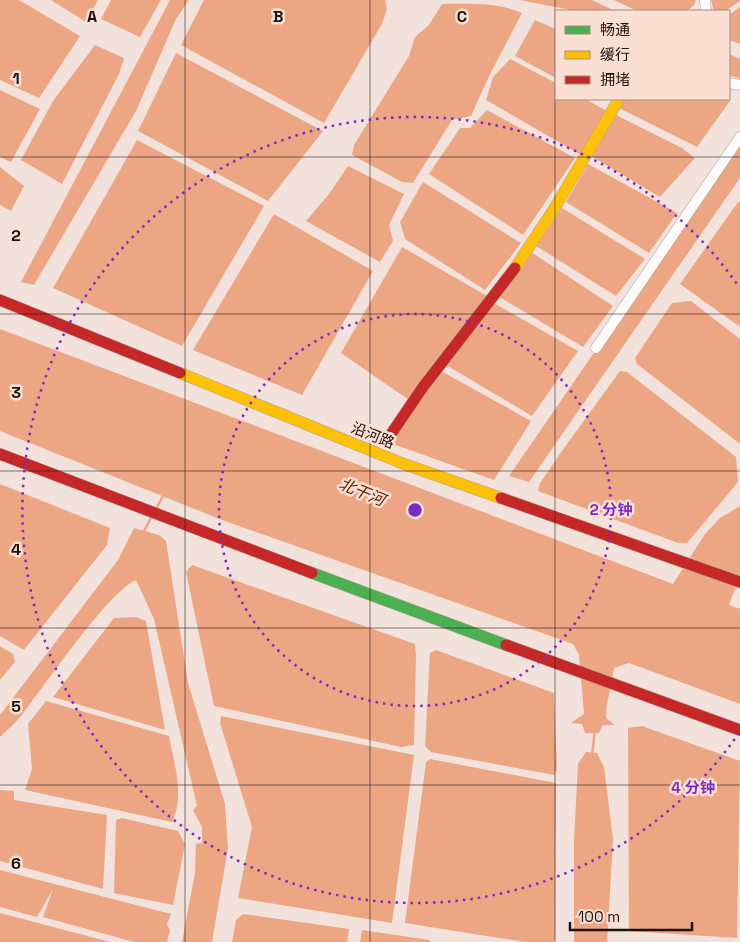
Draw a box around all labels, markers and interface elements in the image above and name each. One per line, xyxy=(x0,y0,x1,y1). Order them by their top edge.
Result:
text: A xyxy=(87,6,97,27)
text: B xyxy=(273,6,283,27)
text: C xyxy=(457,6,467,27)
legend xyxy=(555,10,730,100)
text: 畅通 xyxy=(600,20,630,39)
text: 缓行 xyxy=(600,45,630,64)
text: 1 xyxy=(12,68,20,89)
text: 拥堵 xyxy=(600,70,630,89)
text: 2 xyxy=(11,225,21,246)
text: 3 xyxy=(11,382,21,403)
street label: 沿河路 xyxy=(349,418,397,452)
water label: 北干河 xyxy=(336,473,391,512)
text: 2 分钟 xyxy=(590,500,632,519)
centre of rings xyxy=(406,501,424,519)
text: 4 xyxy=(11,539,21,560)
text: 5 xyxy=(11,696,21,717)
text: 4 分钟 xyxy=(671,778,715,797)
text: 6 xyxy=(11,853,21,874)
scale bar xyxy=(570,900,692,932)
text: 100 m xyxy=(578,907,620,926)

